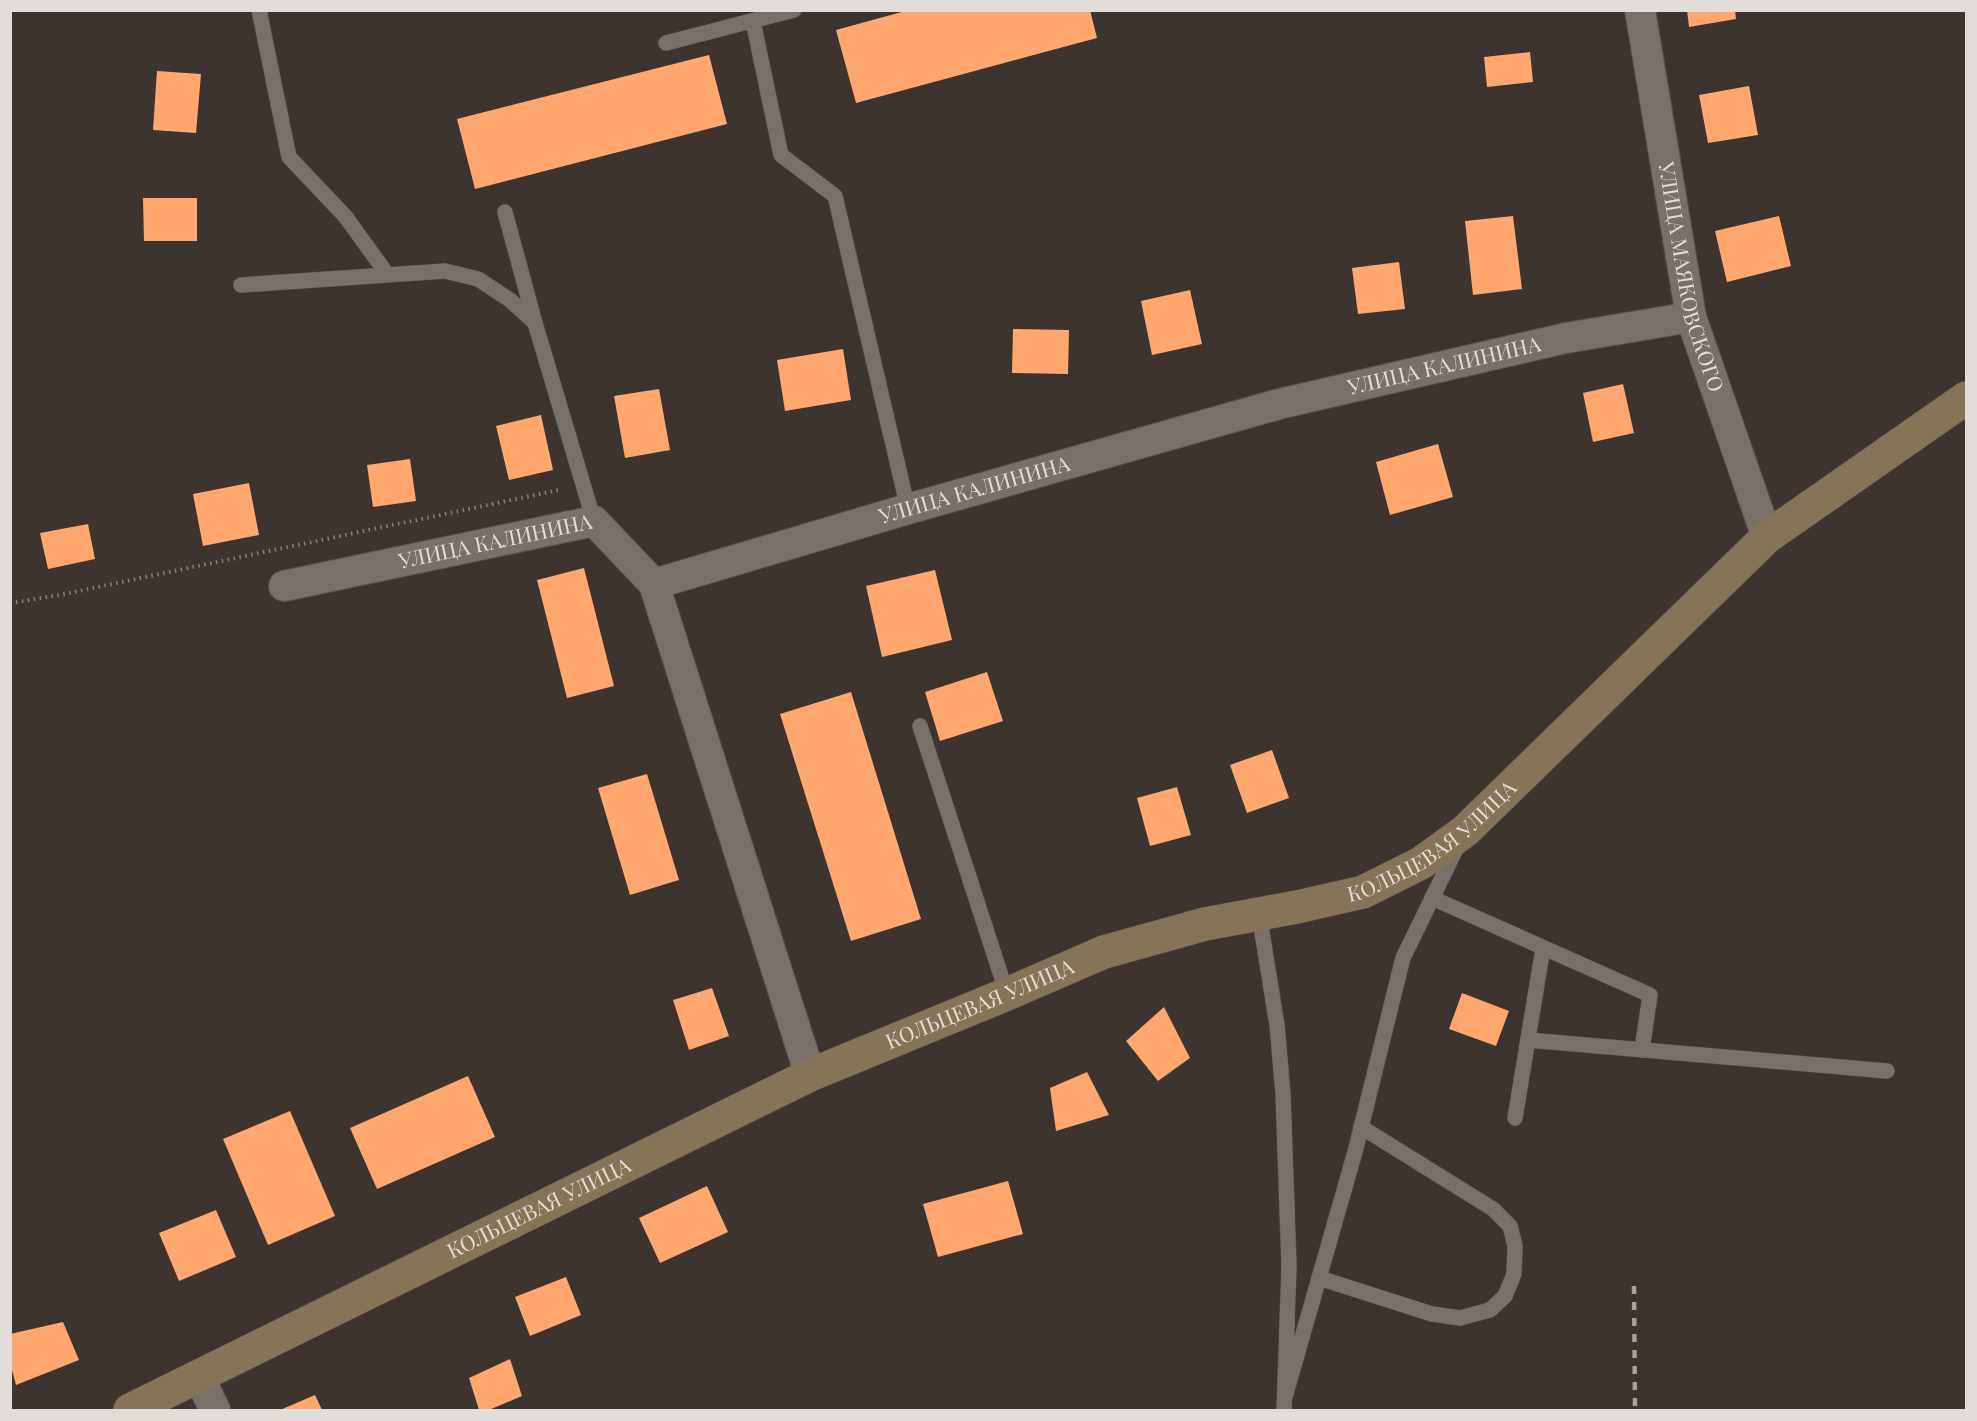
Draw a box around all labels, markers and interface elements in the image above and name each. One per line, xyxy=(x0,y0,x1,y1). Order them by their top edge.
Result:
street label: УЛИЦА МАЯКОВСКОГО xyxy=(1653,159,1732,395)
street label: УЛИЦА КАЛИНИНА xyxy=(1344,328,1544,400)
street label: УЛИЦА КАЛИНИНА xyxy=(874,448,1073,529)
street label: УЛИЦА КАЛИНИНА xyxy=(395,506,595,574)
street label: КОЛЬЦЕВАЯ УЛИЦА xyxy=(1344,772,1522,907)
street label: КОЛЬЦЕВАЯ УЛИЦА xyxy=(881,950,1078,1054)
street label: КОЛЬЦЕВАЯ УЛИЦА xyxy=(442,1149,635,1264)

